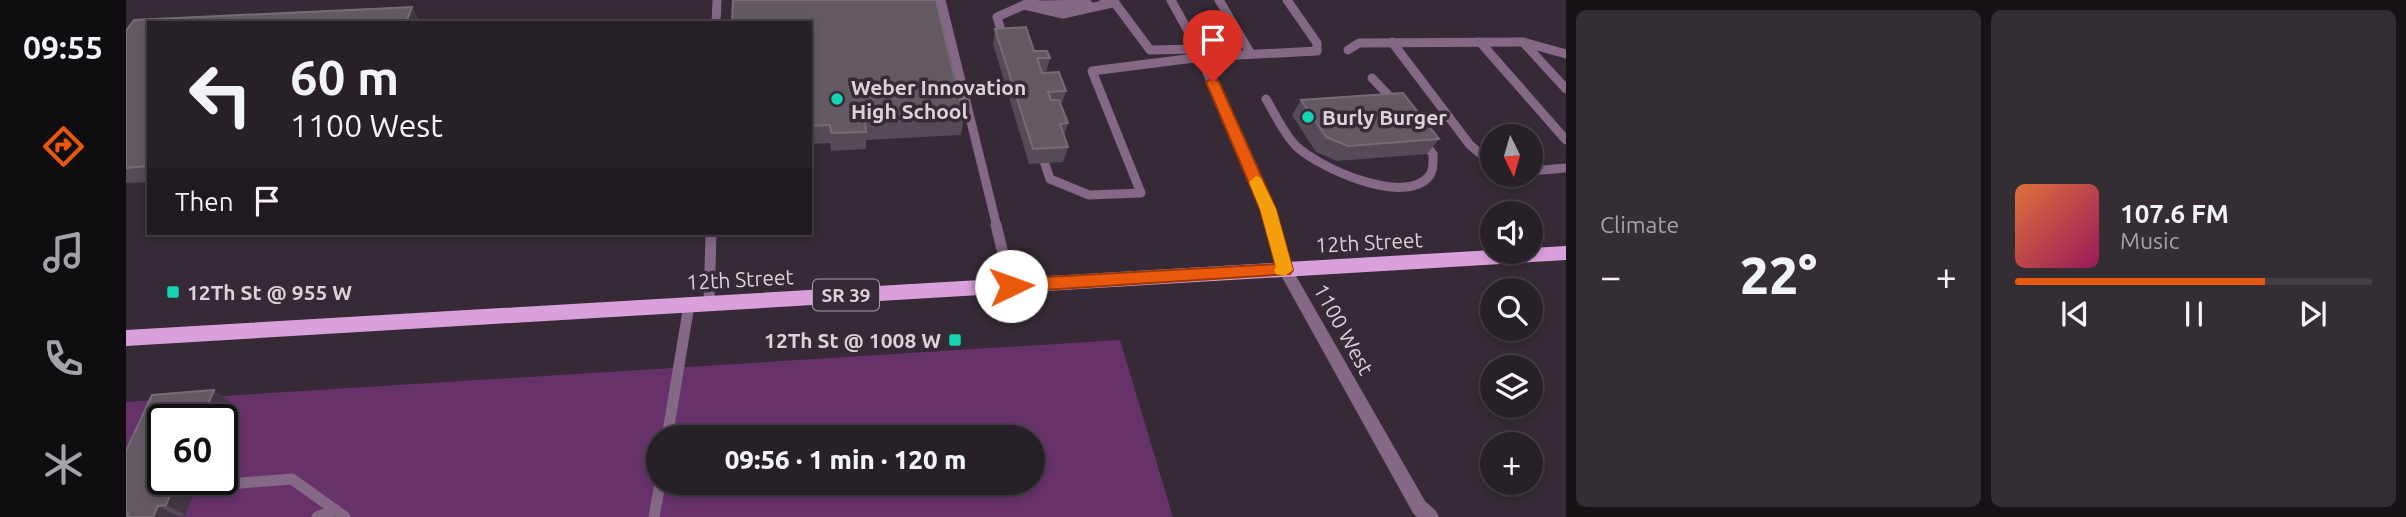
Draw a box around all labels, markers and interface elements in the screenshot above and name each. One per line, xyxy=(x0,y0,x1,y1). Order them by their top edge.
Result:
pin xyxy=(1183,10,1243,82)
icon: arrive xyxy=(1194,21,1232,59)
text: 09:55 xyxy=(23,29,103,65)
icon: left xyxy=(175,49,266,140)
text: 60 m xyxy=(290,49,399,104)
place label: Weber Innovation High School xyxy=(851,75,1026,123)
marker: Weber Innovation High School xyxy=(829,91,845,107)
place label: Burly Burger xyxy=(1322,105,1447,129)
text: 1100 West xyxy=(290,107,443,143)
marker: Burly Burger xyxy=(1300,109,1316,125)
icon: directions xyxy=(39,122,88,171)
north arrow xyxy=(1480,124,1544,187)
map controls xyxy=(1480,124,1543,495)
icon: arrive xyxy=(248,182,286,220)
text: Then xyxy=(175,187,234,216)
text: 107.6 FM xyxy=(2120,199,2229,228)
button: sound xyxy=(1480,201,1543,264)
text: Climate xyxy=(1600,212,1679,237)
street label: 12th Street xyxy=(1315,227,1423,257)
icon: music xyxy=(39,228,88,277)
text: Music xyxy=(2120,228,2179,253)
text: 22° xyxy=(1740,246,1817,304)
position arrow xyxy=(974,249,1048,323)
text: − xyxy=(1600,255,1621,297)
text: + xyxy=(1936,255,1957,297)
street label: 12th Street xyxy=(686,264,794,294)
button: search xyxy=(1480,278,1543,341)
street label: 1100 West xyxy=(1309,279,1379,379)
place label: 12Th St @ 955 W xyxy=(187,280,352,304)
road number: SR 39 xyxy=(813,280,879,310)
marker: 12Th St @ 955 W xyxy=(165,284,181,300)
icon: previous xyxy=(2056,295,2094,333)
icon: pause xyxy=(2175,295,2213,333)
icon: next xyxy=(2294,295,2332,333)
place label: 12Th St @ 1008 W xyxy=(764,328,941,352)
marker: 12Th St @ 1008 W xyxy=(947,332,963,348)
icon: phone xyxy=(39,334,88,383)
button: layers xyxy=(1480,355,1543,418)
speed limit sign: 60 xyxy=(147,404,238,495)
button: + xyxy=(1480,432,1543,495)
icon: climate xyxy=(39,440,88,489)
text: 09:56 · 1 min · 120 m xyxy=(725,445,966,474)

